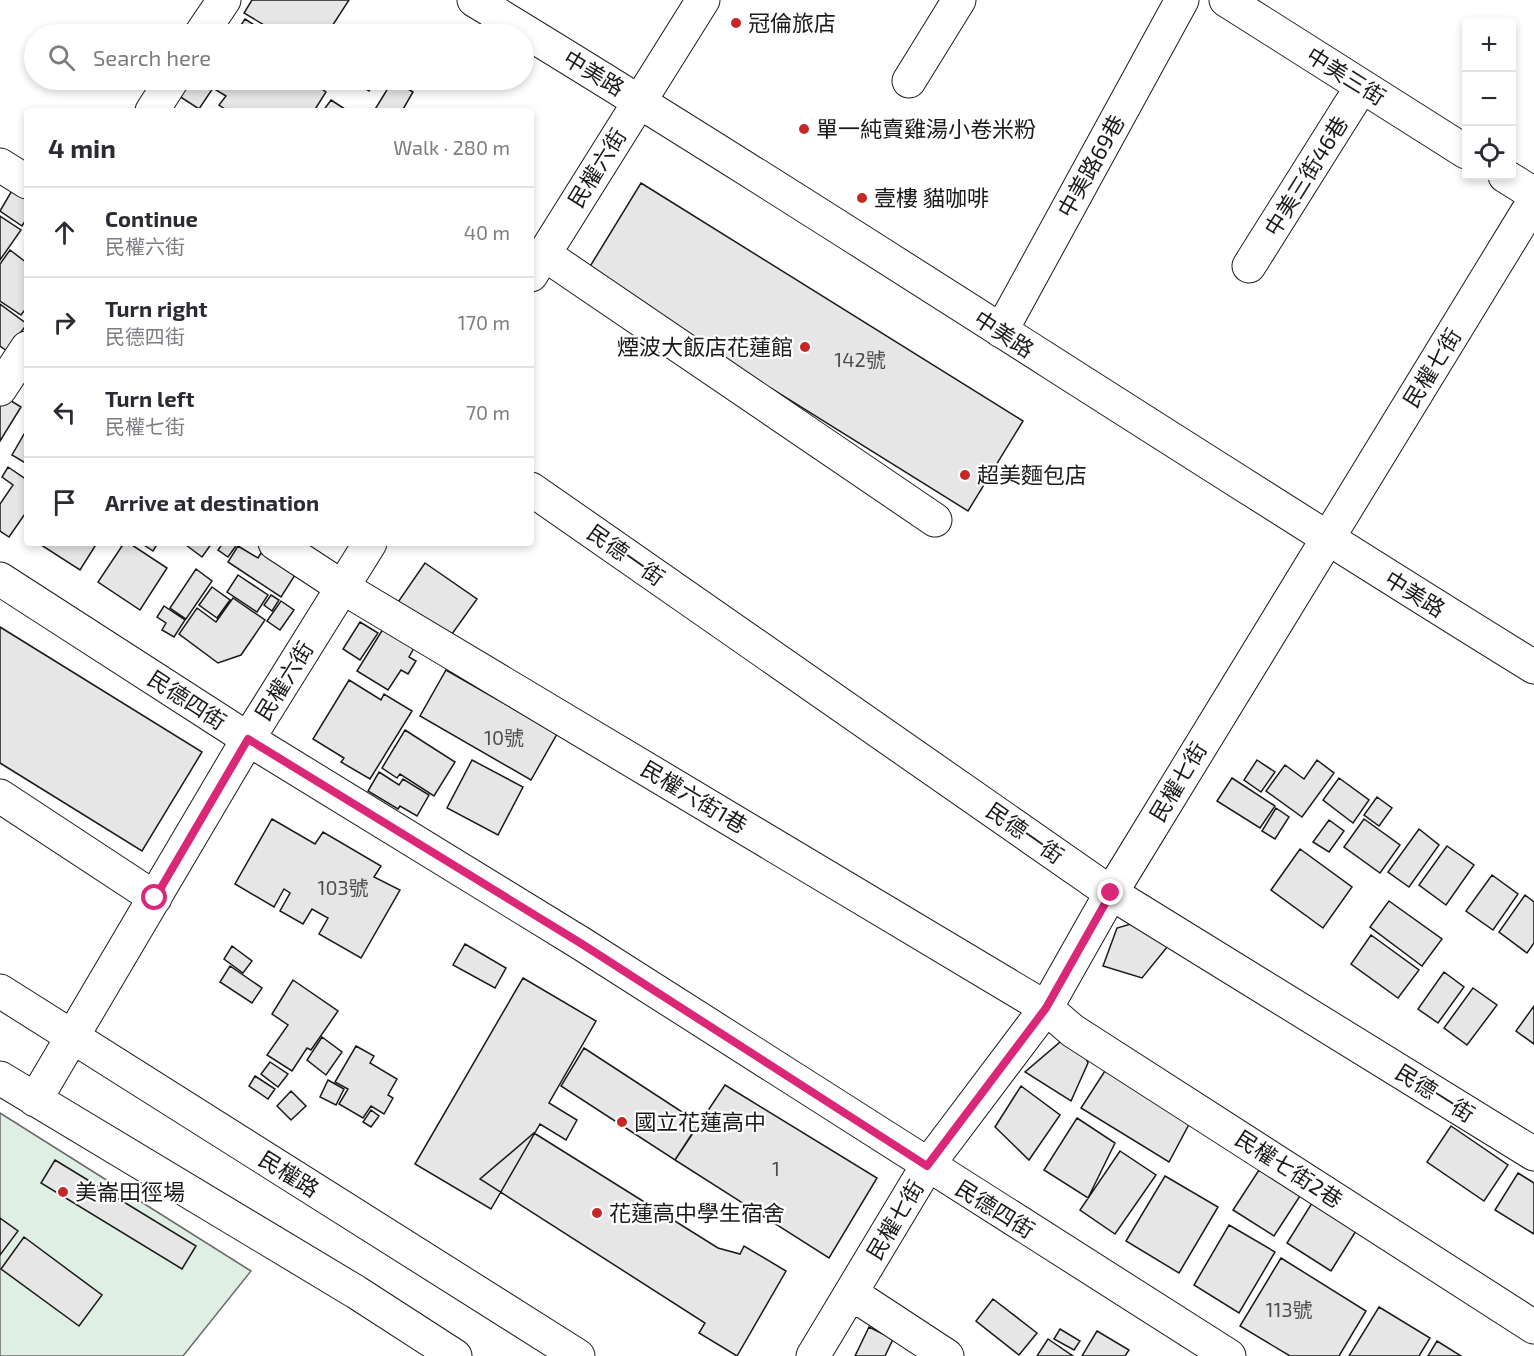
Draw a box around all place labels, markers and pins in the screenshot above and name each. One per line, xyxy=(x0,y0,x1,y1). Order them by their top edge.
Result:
place label: 冠倫旅店 xyxy=(748,9,836,35)
marker: 冠倫旅店 xyxy=(729,16,743,30)
place label: 單一純賣雞湯小卷米粉 xyxy=(816,115,1036,141)
marker: 單一純賣雞湯小卷米粉 xyxy=(797,122,811,136)
place label: 壹樓 貓咖啡 xyxy=(874,184,989,210)
marker: 壹樓 貓咖啡 xyxy=(855,191,869,205)
place label: 煙波大飯店花蓮館 xyxy=(617,333,793,359)
marker: 煙波大飯店花蓮館 xyxy=(798,340,812,354)
place label: 超美麵包店 xyxy=(977,461,1087,487)
marker: 超美麵包店 xyxy=(958,468,972,482)
place label: 國立花蓮高中 xyxy=(634,1108,766,1134)
marker: 國立花蓮高中 xyxy=(615,1115,629,1129)
place label: 美崙田徑場 xyxy=(75,1178,185,1204)
marker: 美崙田徑場 xyxy=(56,1185,70,1199)
place label: 花蓮高中學生宿舍 xyxy=(609,1199,785,1225)
marker: 花蓮高中學生宿舍 xyxy=(590,1206,604,1220)

